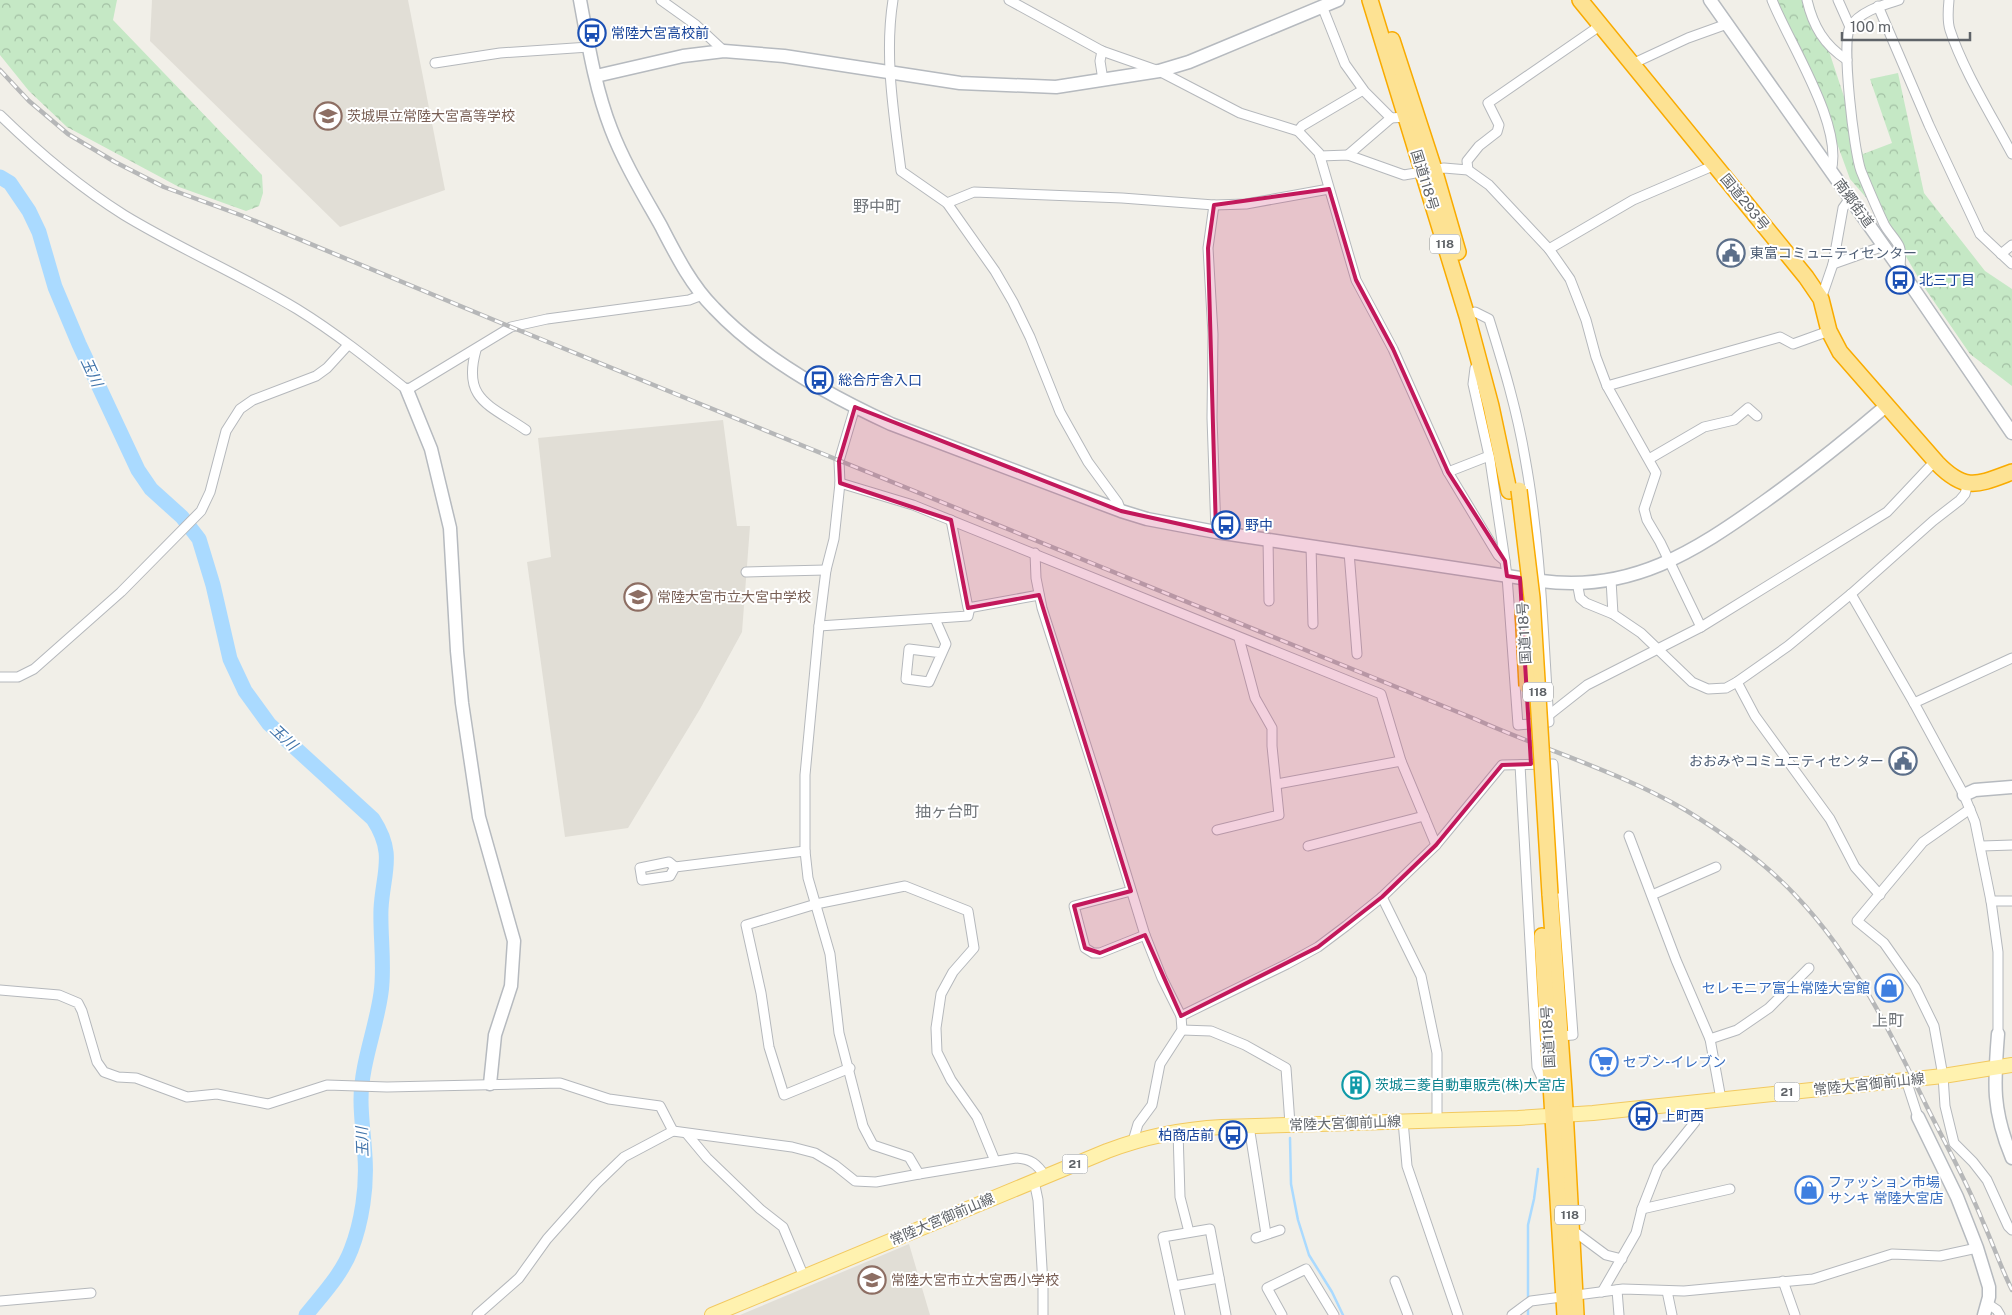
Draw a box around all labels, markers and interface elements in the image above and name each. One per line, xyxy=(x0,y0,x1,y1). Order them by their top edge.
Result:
scale bar xyxy=(1842,10,1970,42)
bus stop icon: 常陸大宮高校前 xyxy=(577,18,607,48)
text: 100 m xyxy=(1850,18,1891,35)
place label: 常陸大宮高校前 xyxy=(611,25,709,41)
school or university icon: 茨城県立常陸大宮高等学校 xyxy=(313,101,343,131)
place label: 茨城県立常陸大宮高等学校 xyxy=(347,108,515,124)
street label: 国道118号 xyxy=(1408,148,1442,212)
street label: 国道293号 xyxy=(1717,171,1773,233)
street label: 南郷街道 xyxy=(1831,176,1877,230)
district label: 野中町 xyxy=(853,197,901,216)
road number: 118 xyxy=(1430,234,1460,253)
public building icon: 東富コミュニティセンター xyxy=(1716,238,1746,268)
place label: 東富コミュニティセンター xyxy=(1750,245,1917,261)
bus stop icon: 北三丁目 xyxy=(1885,265,1915,295)
place label: 北三丁目 xyxy=(1919,272,1975,288)
water label: 玉川 xyxy=(78,355,107,391)
bus stop icon: 総合庁舎入口 xyxy=(804,365,834,395)
place label: 総合庁舎入口 xyxy=(838,372,922,388)
bus stop icon: 野中 xyxy=(1211,510,1241,540)
place label: 野中 xyxy=(1245,517,1273,533)
school or university icon: 常陸大宮市立大宮中学校 xyxy=(623,582,653,612)
place label: 常陸大宮市立大宮中学校 xyxy=(657,589,811,605)
street label: 国道118号 xyxy=(1514,601,1534,665)
road number: 118 xyxy=(1523,682,1553,702)
water label: 玉川 xyxy=(267,721,302,755)
public building icon: おおみやコミュニティセンター xyxy=(1888,746,1918,776)
place label: おおみやコミュニティセンター xyxy=(1689,753,1884,769)
district label: 抽ヶ台町 xyxy=(915,802,979,821)
shop icon: セレモニア富士常陸大宮館 xyxy=(1874,973,1904,1003)
place label: セレモニア富士常陸大宮館 xyxy=(1702,980,1870,996)
street label: 国道118号 xyxy=(1538,1005,1558,1069)
district label: 上町 xyxy=(1872,1011,1904,1030)
supermarket icon: セブン-イレブン xyxy=(1589,1047,1619,1077)
place label: セブン-イレブン xyxy=(1623,1054,1726,1070)
building icon: 茨城三菱自動車販売(株)大宮店 xyxy=(1341,1070,1371,1100)
street label: 常陸大宮御前山線 xyxy=(1812,1070,1926,1098)
place label: 茨城三菱自動車販売(株)大宮店 xyxy=(1375,1077,1566,1093)
road number: 21 xyxy=(1774,1082,1800,1102)
bus stop icon: 上町西 xyxy=(1628,1101,1658,1131)
place label: 上町西 xyxy=(1662,1108,1704,1124)
street label: 常陸大宮御前山線 xyxy=(1289,1113,1401,1133)
bus stop icon: 柏商店前 xyxy=(1218,1120,1248,1150)
water label: 玉川 xyxy=(353,1125,371,1157)
place label: 柏商店前 xyxy=(1158,1127,1214,1143)
road number: 21 xyxy=(1062,1154,1088,1174)
place label: ファッション市場 サンキ 常陸大宮店 xyxy=(1828,1174,1943,1206)
shop icon: ファッション市場 サンキ 常陸大宮店 xyxy=(1794,1175,1824,1205)
street label: 常陸大宮御前山線 xyxy=(887,1190,997,1248)
road number: 118 xyxy=(1555,1206,1585,1224)
school or university icon: 常陸大宮市立大宮西小学校 xyxy=(857,1265,887,1295)
place label: 常陸大宮市立大宮西小学校 xyxy=(891,1272,1059,1288)

